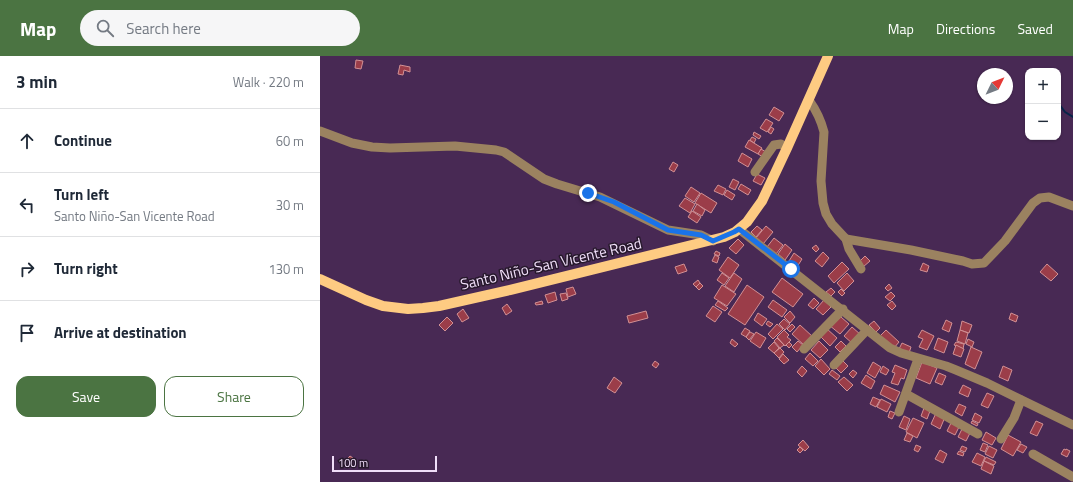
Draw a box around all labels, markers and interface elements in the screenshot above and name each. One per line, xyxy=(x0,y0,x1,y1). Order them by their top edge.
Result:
search box xyxy=(80,10,360,46)
text: Map xyxy=(20,14,56,43)
icon: search xyxy=(94,17,116,39)
text: Search here xyxy=(126,17,201,40)
text: Map xyxy=(888,18,914,39)
text: Directions xyxy=(936,18,995,39)
text: Saved xyxy=(1017,18,1053,39)
north arrow xyxy=(977,68,1013,104)
map controls xyxy=(1025,68,1061,140)
button: + xyxy=(1025,68,1061,104)
text: 3 min xyxy=(16,69,57,95)
text: Walk · 220 m xyxy=(233,72,304,92)
button: − xyxy=(1025,104,1061,140)
text: Continue xyxy=(54,129,112,152)
icon: ahead xyxy=(16,130,38,152)
text: 60 m xyxy=(276,131,304,151)
text: Turn left xyxy=(54,183,109,206)
route end xyxy=(579,184,597,202)
icon: left xyxy=(16,194,38,216)
text: 30 m xyxy=(276,195,304,215)
text: Santo Niño-San Vicente Road xyxy=(54,206,215,226)
street label: Santo Niño-San Vicente Road xyxy=(458,231,644,296)
text: Turn right xyxy=(54,257,118,280)
icon: right xyxy=(16,258,38,280)
text: 130 m xyxy=(268,259,304,279)
route start xyxy=(782,260,800,278)
text: Arrive at destination xyxy=(54,321,187,344)
icon: arrive xyxy=(16,322,38,344)
button: Save xyxy=(16,376,156,417)
button: Share xyxy=(164,376,304,417)
scale bar xyxy=(332,454,437,473)
text: 100 m xyxy=(338,455,368,471)

